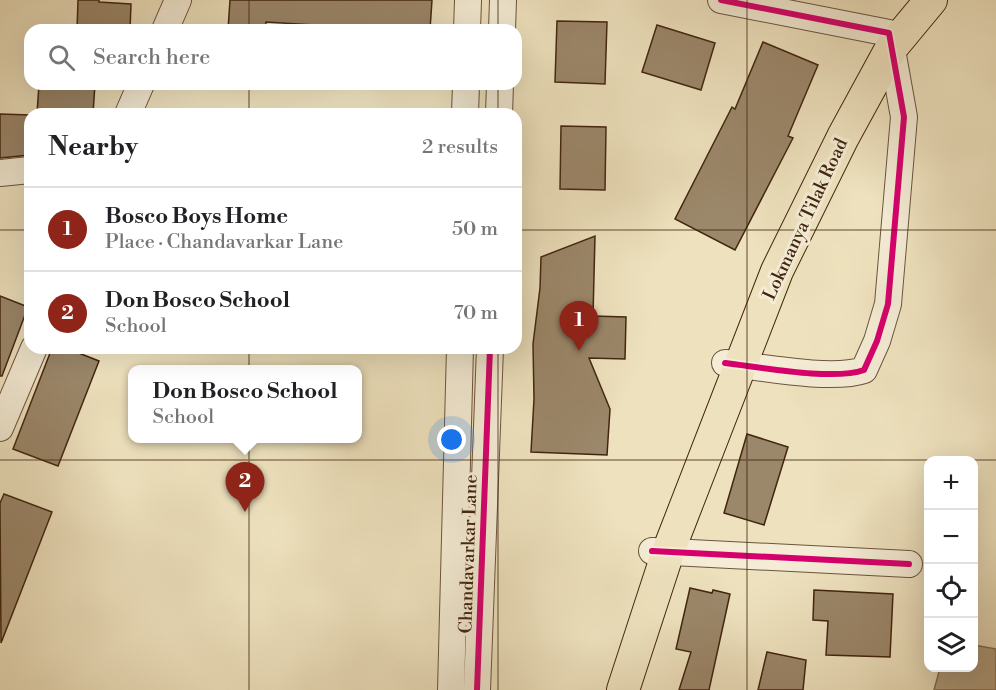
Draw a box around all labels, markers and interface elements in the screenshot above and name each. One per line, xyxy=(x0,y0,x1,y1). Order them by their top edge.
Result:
search box xyxy=(24,24,522,90)
icon: search xyxy=(45,41,78,74)
text: Search here xyxy=(93,44,210,71)
text: Nearby xyxy=(48,131,138,163)
street label: Lokmanya Tilak Road xyxy=(758,134,853,304)
text: 2 results xyxy=(422,135,498,160)
text: Bosco Boys Home xyxy=(105,203,288,230)
text: 1 xyxy=(63,217,72,242)
text: 50 m xyxy=(452,217,498,242)
text: Place · Chandavarkar Lane xyxy=(105,230,343,255)
text: Don Bosco School xyxy=(105,287,290,314)
text: 2 xyxy=(61,301,74,326)
text: 70 m xyxy=(454,301,498,326)
pin: 1 xyxy=(560,302,598,351)
text: School xyxy=(105,314,167,339)
popup xyxy=(128,365,362,443)
text: Don Bosco School xyxy=(153,378,337,405)
text: School xyxy=(153,405,214,430)
your location xyxy=(437,425,466,454)
map controls xyxy=(924,456,978,672)
button: + xyxy=(924,456,978,510)
pin: 2 xyxy=(226,462,264,512)
street label: Chandavarkar Lane xyxy=(454,474,483,634)
button: − xyxy=(924,510,978,564)
button: locate xyxy=(924,564,978,618)
button: layers xyxy=(924,618,978,672)

